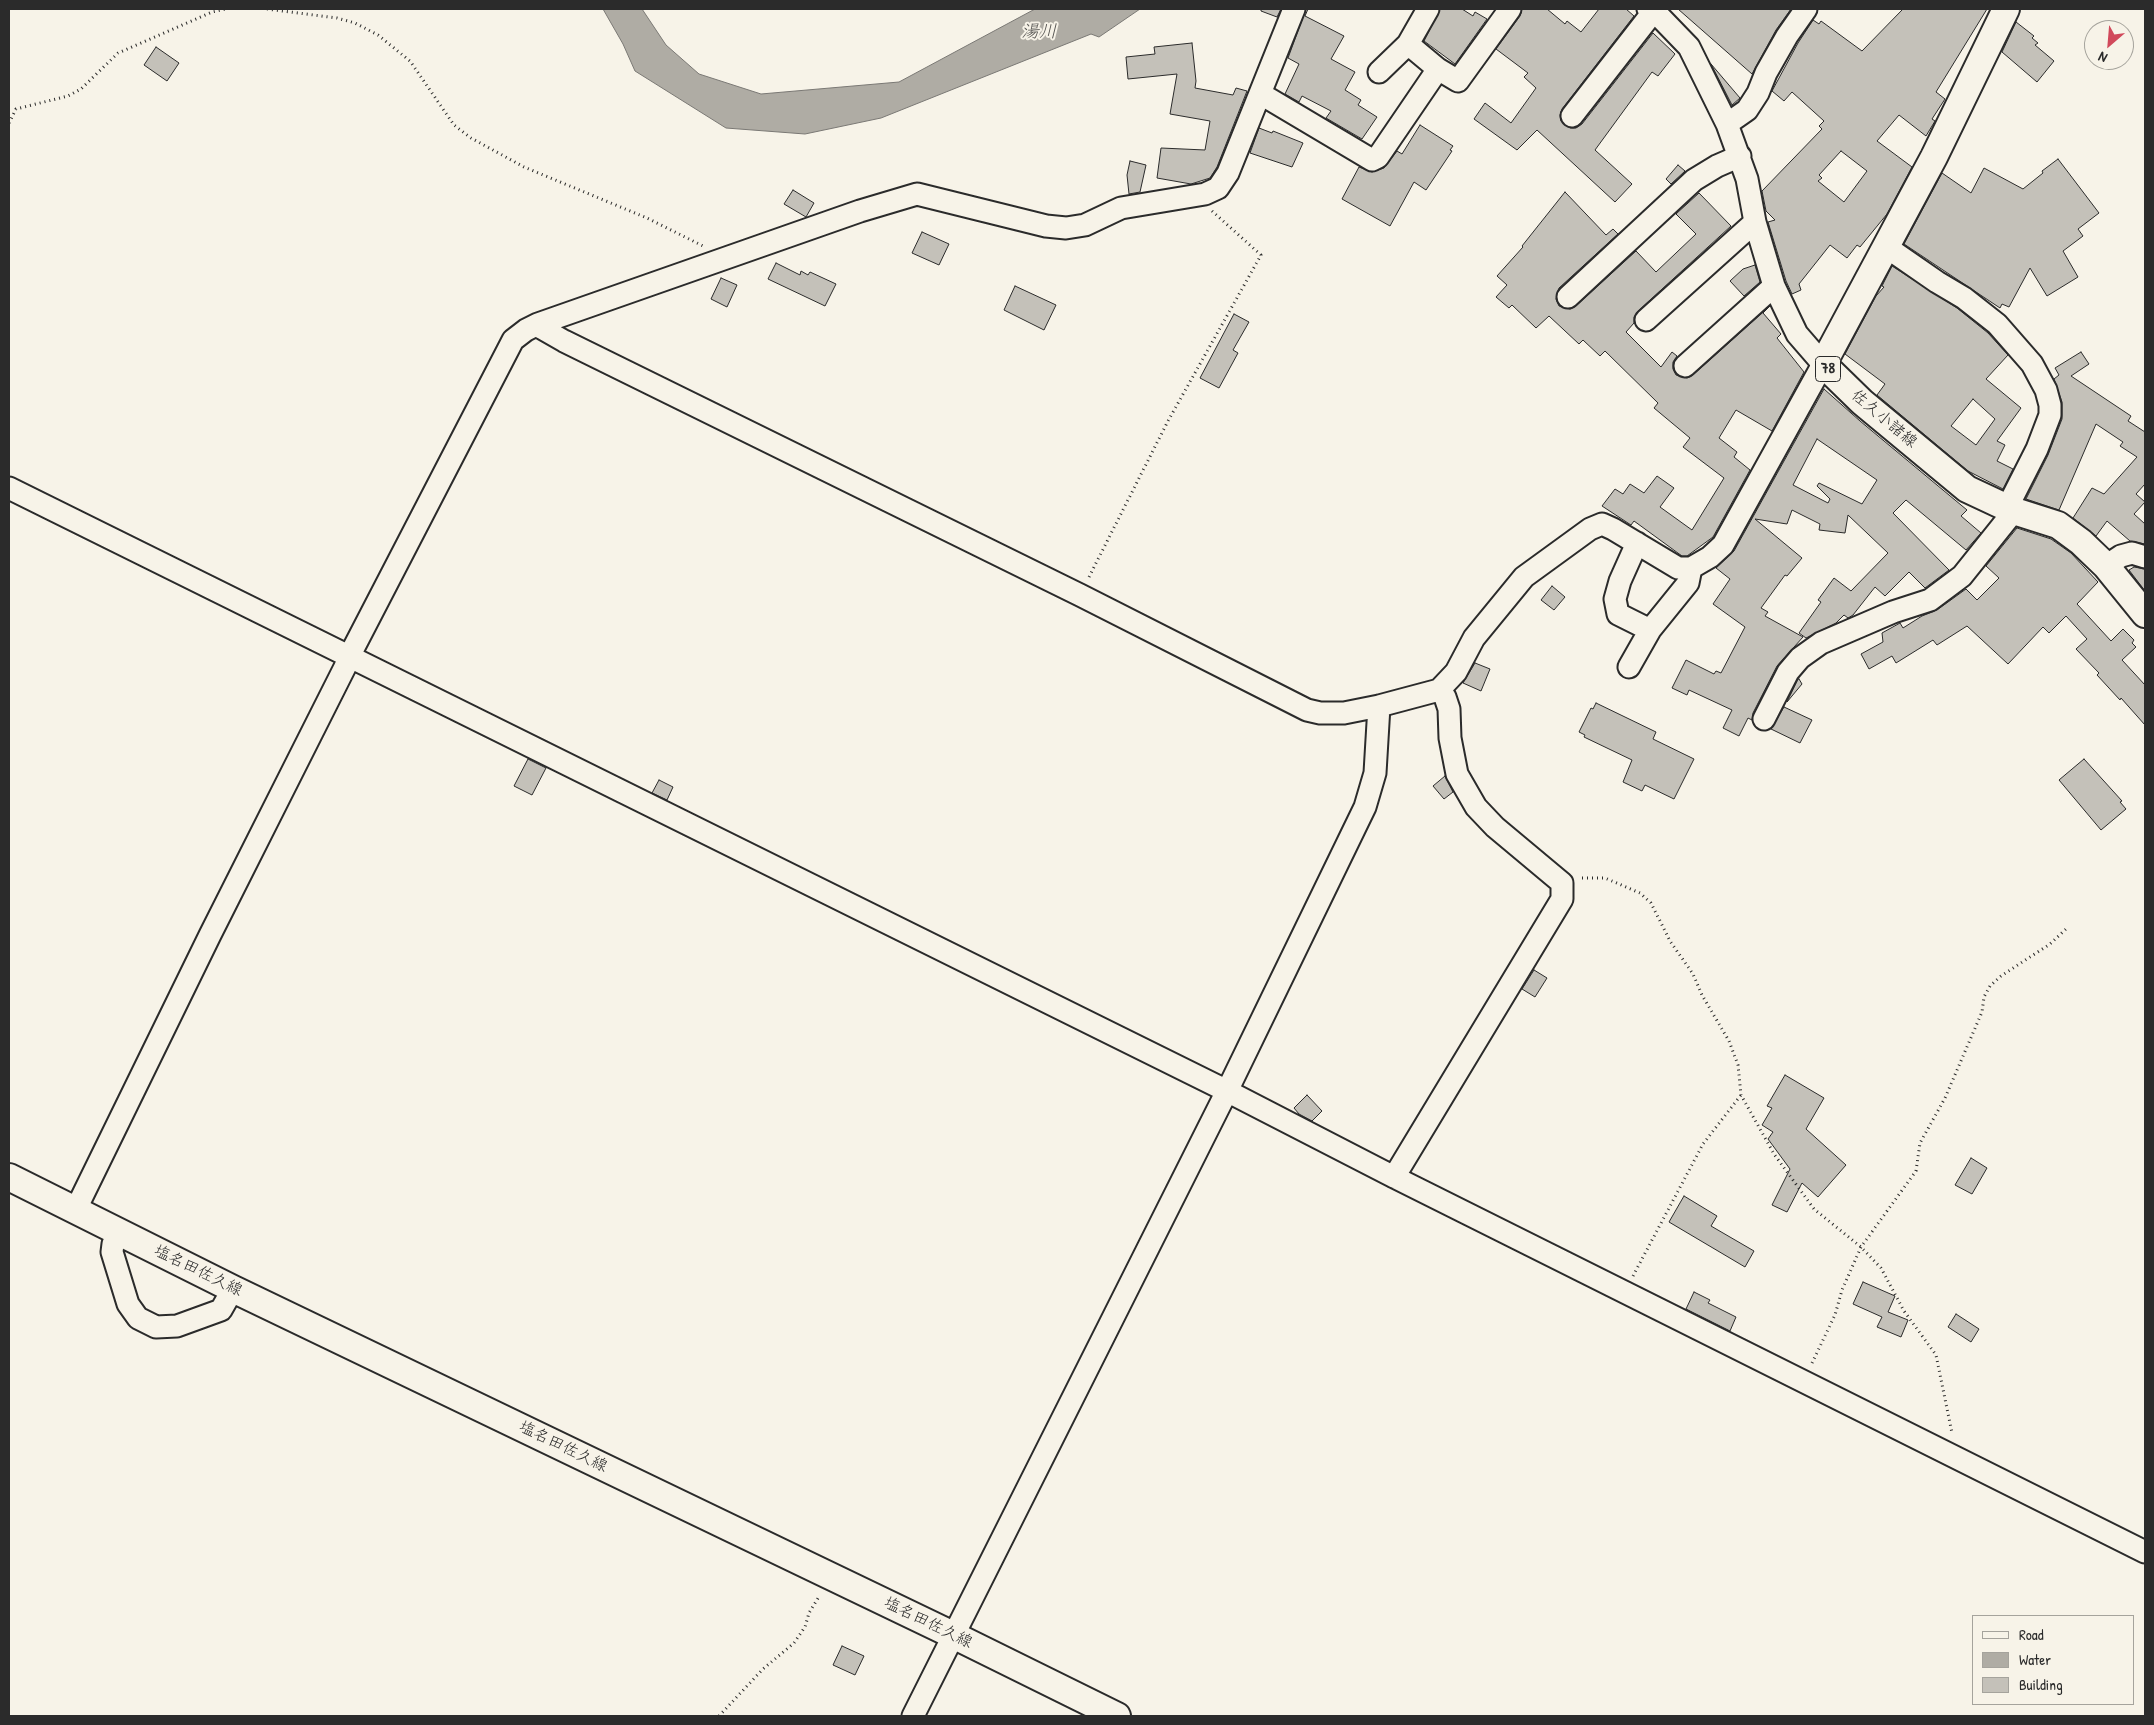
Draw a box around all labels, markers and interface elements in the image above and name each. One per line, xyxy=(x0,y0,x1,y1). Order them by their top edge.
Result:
north arrow xyxy=(2084,20,2134,70)
water label: 湯川 xyxy=(1021,21,1057,43)
text: N xyxy=(2095,48,2110,68)
road number: 78 xyxy=(1816,356,1840,382)
street label: 佐久小諸線 xyxy=(1847,386,1921,452)
street label: 塩名田佐久線 xyxy=(151,1241,245,1301)
street label: 塩名田佐久線 xyxy=(516,1417,610,1477)
street label: 塩名田佐久線 xyxy=(881,1593,975,1653)
legend xyxy=(1972,1615,2134,1705)
text: Road xyxy=(2019,1624,2044,1645)
text: Water xyxy=(2019,1649,2051,1670)
text: Building xyxy=(2019,1674,2063,1695)

